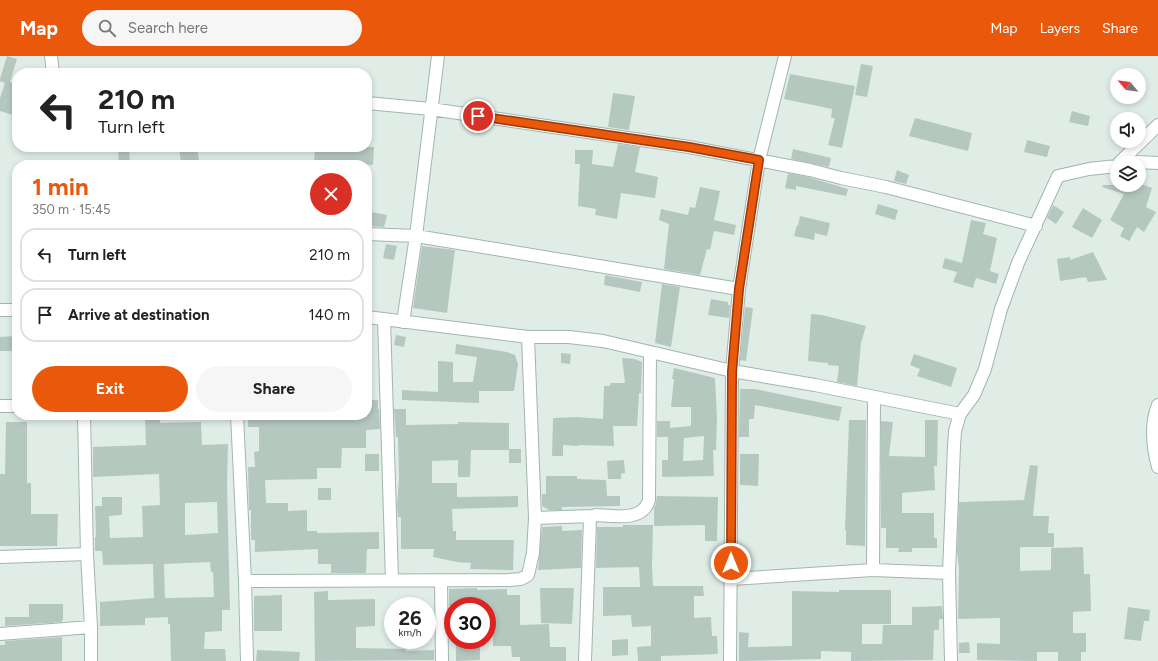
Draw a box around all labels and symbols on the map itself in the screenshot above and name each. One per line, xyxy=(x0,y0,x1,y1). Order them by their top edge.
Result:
north arrow xyxy=(1110,68,1146,104)
pin xyxy=(461,99,495,133)
position arrow xyxy=(710,542,752,584)
speed limit sign: 30 xyxy=(444,597,496,649)

